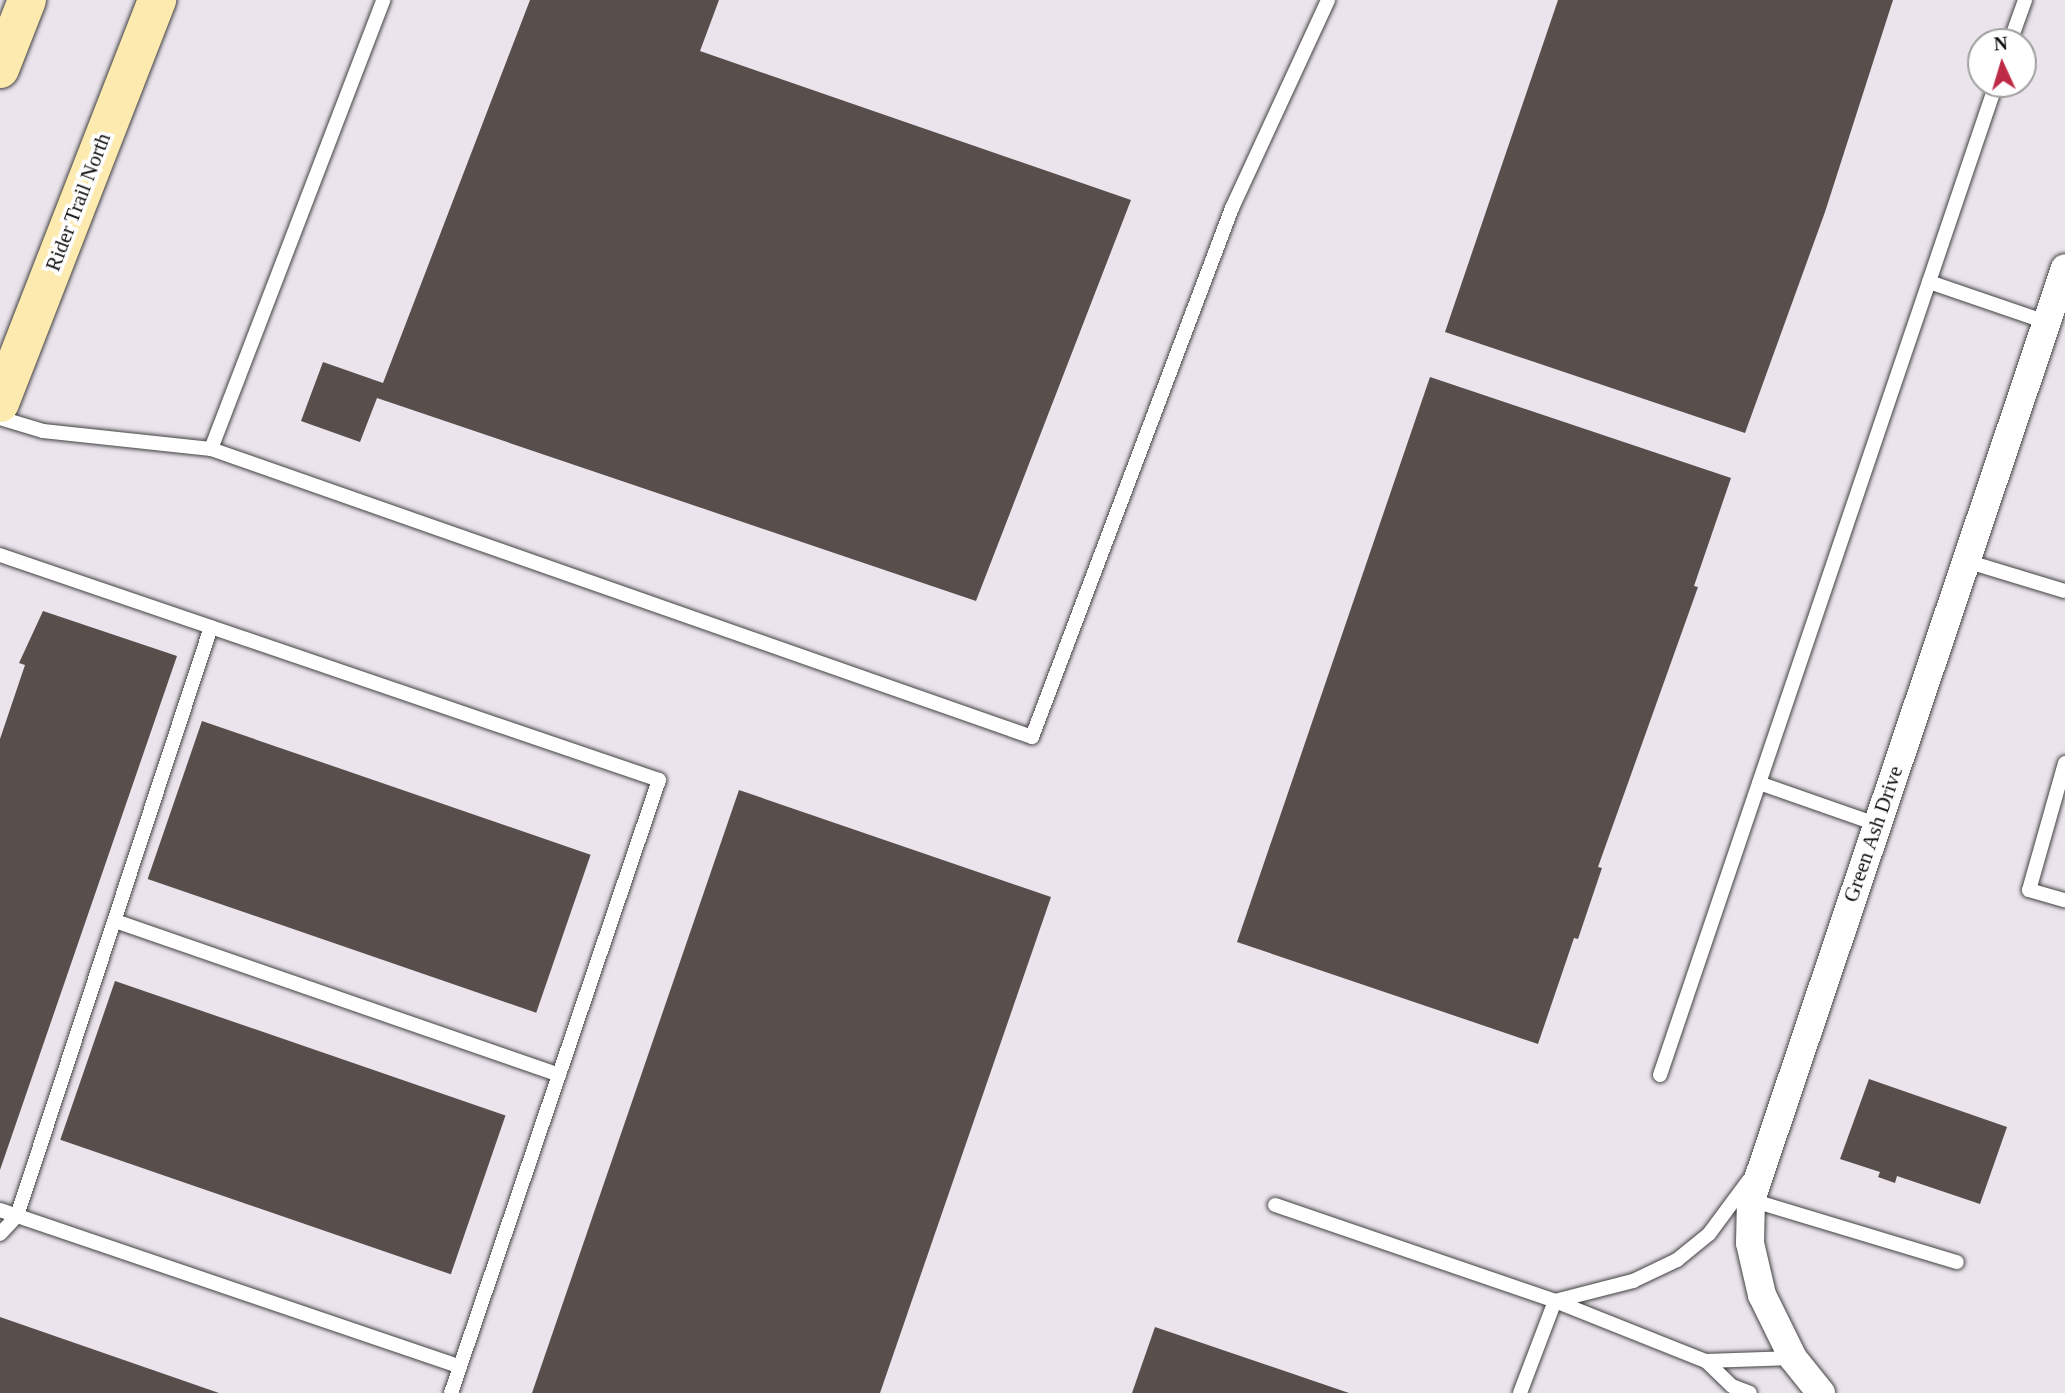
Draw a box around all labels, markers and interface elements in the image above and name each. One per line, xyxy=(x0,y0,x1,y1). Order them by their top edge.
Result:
north arrow xyxy=(1967,28,2037,98)
text: N xyxy=(1993,33,2008,55)
street label: Rider Trail North xyxy=(40,129,116,275)
street label: Green Ash Drive xyxy=(1838,762,1908,906)

